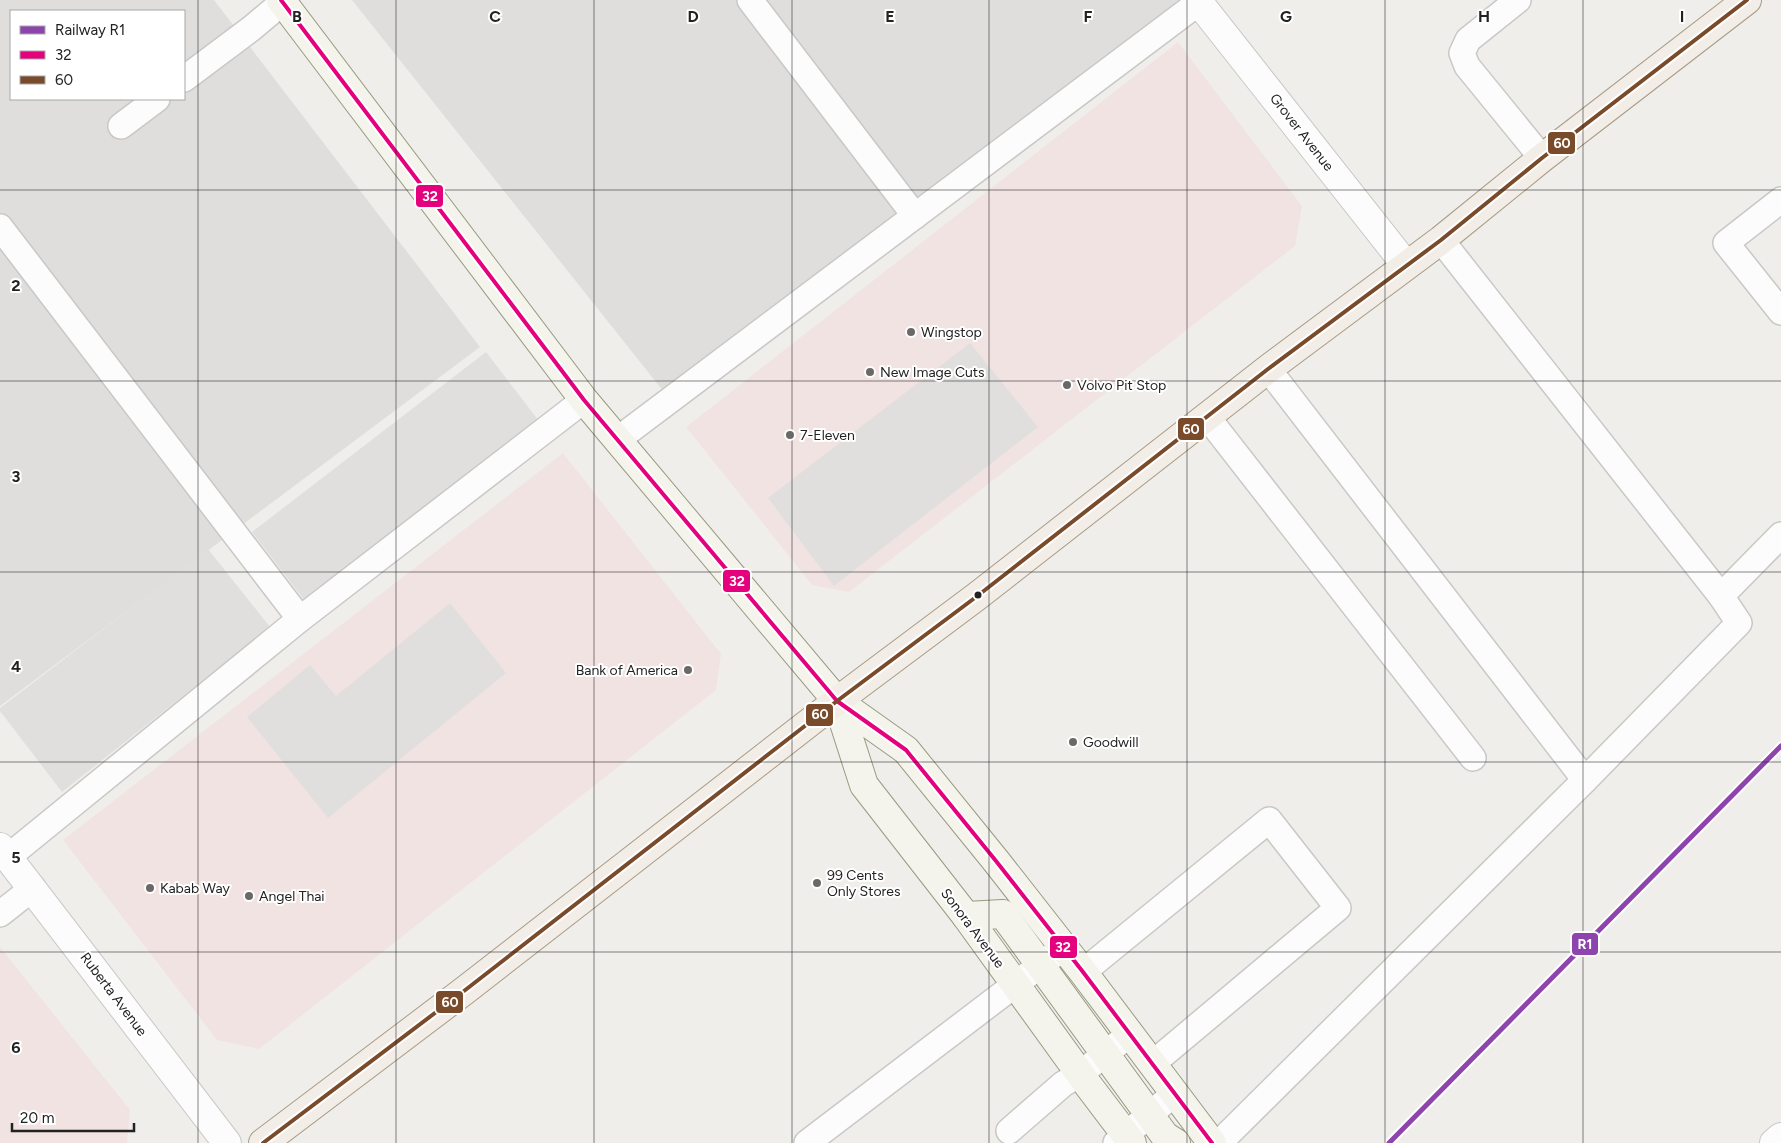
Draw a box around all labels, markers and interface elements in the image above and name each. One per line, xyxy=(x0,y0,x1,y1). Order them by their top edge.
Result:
text: B xyxy=(292,7,302,26)
text: C xyxy=(489,7,501,26)
text: D xyxy=(687,7,699,26)
text: E xyxy=(885,7,895,26)
text: F xyxy=(1084,7,1093,26)
text: G xyxy=(1280,7,1292,26)
text: H xyxy=(1478,7,1490,26)
text: I xyxy=(1680,7,1684,26)
legend xyxy=(10,10,185,100)
text: Railway R1 xyxy=(55,21,125,39)
text: 32 xyxy=(55,46,72,64)
text: 60 xyxy=(55,71,73,89)
street label: Grover Avenue xyxy=(1266,90,1337,175)
line badge: 60 xyxy=(1547,131,1576,155)
text: 60 xyxy=(1553,135,1571,152)
line badge: 32 xyxy=(415,184,444,208)
text: 32 xyxy=(422,188,438,205)
text: 2 xyxy=(11,276,21,295)
place label: Wingstop xyxy=(921,324,982,341)
marker: Wingstop xyxy=(905,326,917,338)
place label: New Image Cuts xyxy=(880,364,985,381)
marker: New Image Cuts xyxy=(864,366,876,378)
place label: Volvo Pit Stop xyxy=(1077,377,1166,394)
marker: Volvo Pit Stop xyxy=(1061,379,1073,391)
line badge: 60 xyxy=(1177,417,1205,441)
text: 60 xyxy=(1182,421,1200,438)
place label: 7-Eleven xyxy=(800,427,855,444)
marker: 7-Eleven xyxy=(784,429,796,441)
text: 3 xyxy=(12,467,21,486)
line badge: 32 xyxy=(722,569,751,593)
text: 32 xyxy=(729,573,745,590)
unlabelled marker xyxy=(973,590,983,600)
text: 4 xyxy=(11,657,21,676)
place label: Bank of America xyxy=(576,662,678,679)
marker: Bank of America xyxy=(682,664,694,676)
line badge: 60 xyxy=(805,703,834,727)
text: 60 xyxy=(811,706,829,723)
place label: Goodwill xyxy=(1083,734,1138,751)
marker: Goodwill xyxy=(1067,736,1079,748)
text: 5 xyxy=(11,848,21,867)
place label: 99 Cents Only Stores xyxy=(827,867,900,900)
marker: 99 Cents Only Stores xyxy=(811,877,823,889)
place label: Kabab Way xyxy=(160,880,230,897)
marker: Kabab Way xyxy=(144,882,156,894)
street label: Sonora Avenue xyxy=(937,885,1008,972)
place label: Angel Thai xyxy=(259,888,325,905)
marker: Angel Thai xyxy=(243,890,255,902)
line badge: R1 xyxy=(1571,932,1599,956)
line badge: 32 xyxy=(1049,935,1078,959)
text: R1 xyxy=(1578,936,1592,953)
text: 32 xyxy=(1055,939,1071,956)
street label: Ruberta Avenue xyxy=(77,949,151,1040)
line badge: 60 xyxy=(435,990,464,1014)
text: 60 xyxy=(441,994,459,1011)
text: 6 xyxy=(11,1038,21,1057)
scale bar xyxy=(12,1100,135,1132)
text: 20 m xyxy=(20,1109,54,1127)

